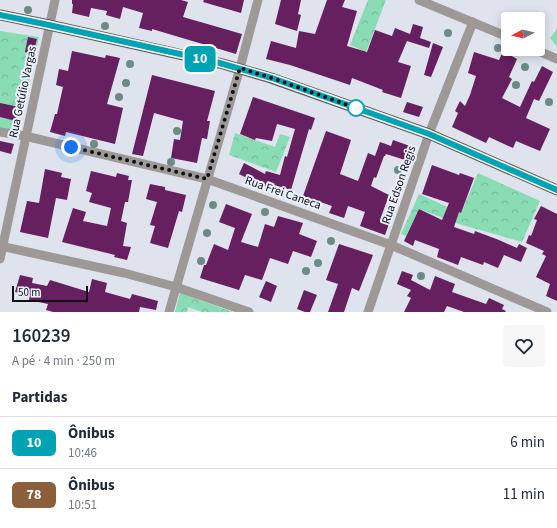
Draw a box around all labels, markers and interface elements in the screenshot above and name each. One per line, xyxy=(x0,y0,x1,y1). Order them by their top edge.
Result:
north arrow xyxy=(501,12,545,56)
map controls xyxy=(501,12,545,56)
street label: Rua Getúlio Vargas xyxy=(5,45,41,139)
line badge: 10 xyxy=(182,46,218,72)
text: 10 xyxy=(193,49,207,69)
unlabelled marker xyxy=(347,99,365,117)
your location xyxy=(61,137,81,157)
street label: Rua Edson Regis xyxy=(378,144,420,226)
street label: Rua Frei Caneca xyxy=(243,172,323,214)
scale bar xyxy=(12,284,88,303)
text: 50 m xyxy=(18,285,40,300)
text: 160239 xyxy=(12,323,70,350)
button: heart xyxy=(503,325,545,367)
text: A pé · 4 min · 250 m xyxy=(12,352,115,370)
text: Partidas xyxy=(12,387,67,408)
text: Ônibus xyxy=(68,423,115,444)
text: 6 min xyxy=(510,432,545,453)
text: 10 xyxy=(27,433,41,453)
text: 10:46 xyxy=(68,444,97,462)
text: Ônibus xyxy=(68,475,115,496)
text: 11 min xyxy=(503,484,545,505)
text: 78 xyxy=(27,485,41,505)
text: 10:51 xyxy=(68,496,97,514)

